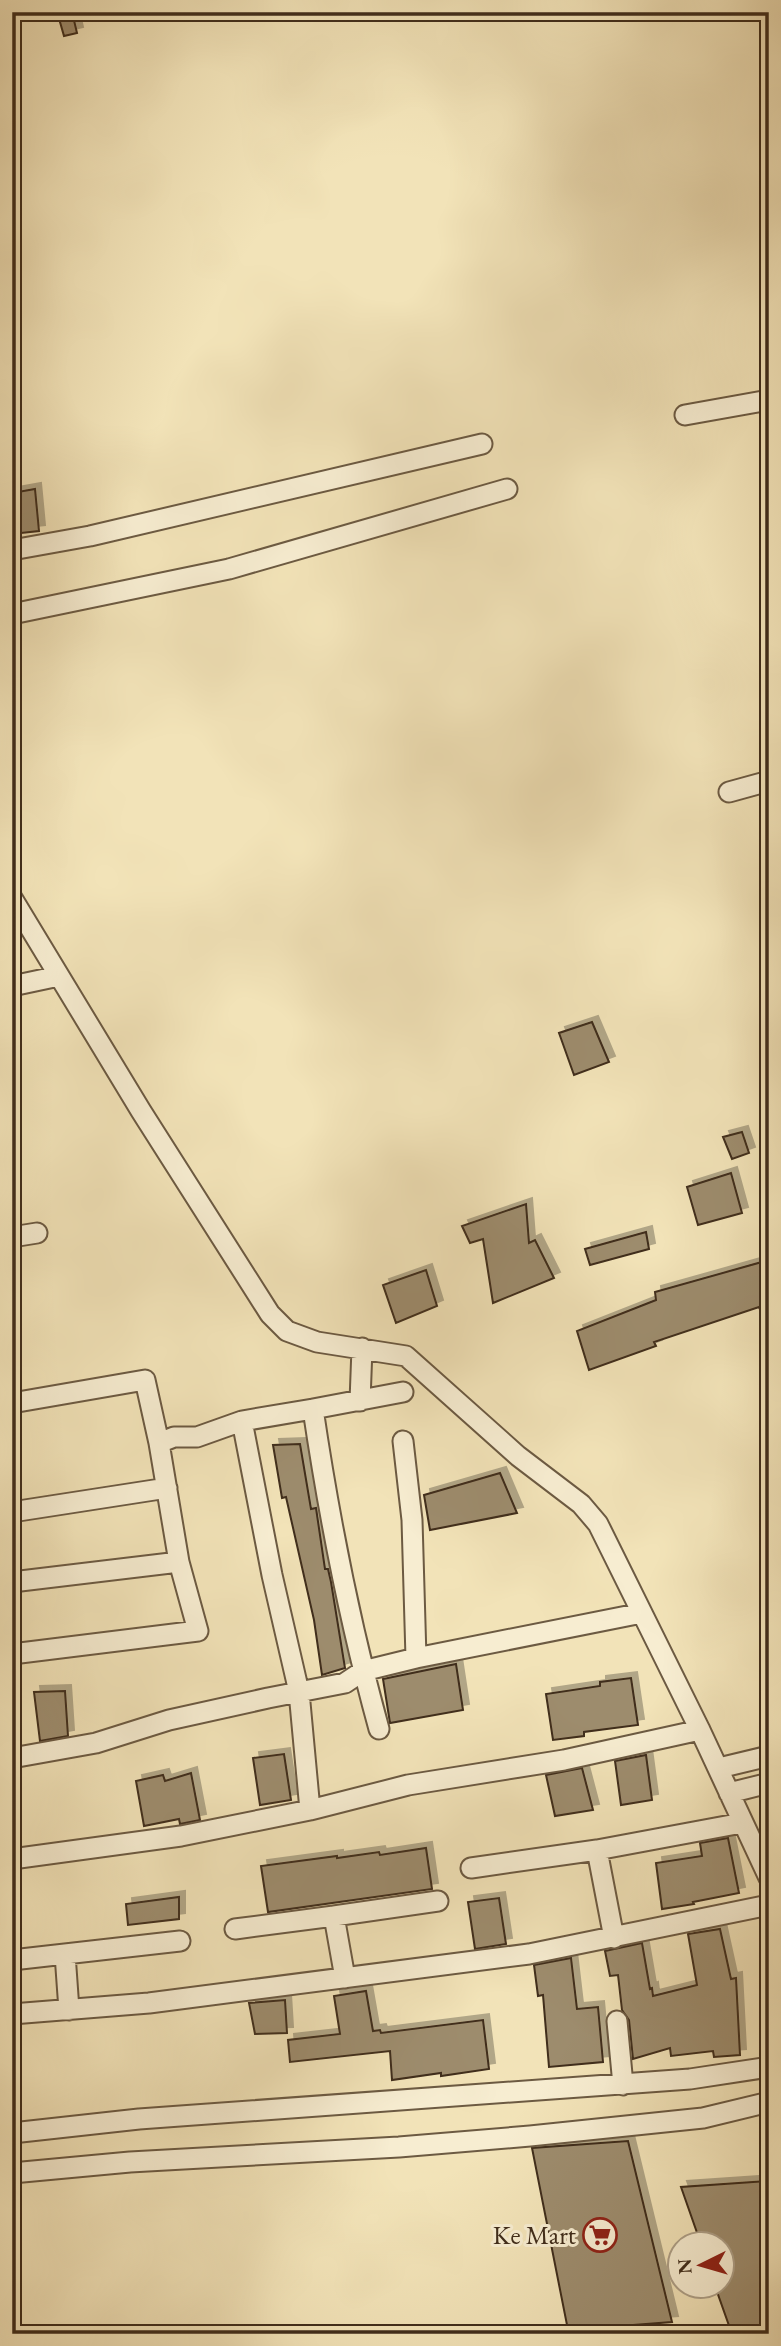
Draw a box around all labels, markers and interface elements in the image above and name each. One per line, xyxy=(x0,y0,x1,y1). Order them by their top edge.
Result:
supermarket icon: Ke Mart xyxy=(581,2216,619,2254)
place label: Ke Mart xyxy=(493,2218,576,2252)
north arrow xyxy=(666,2230,736,2300)
text: N xyxy=(671,2257,698,2275)

